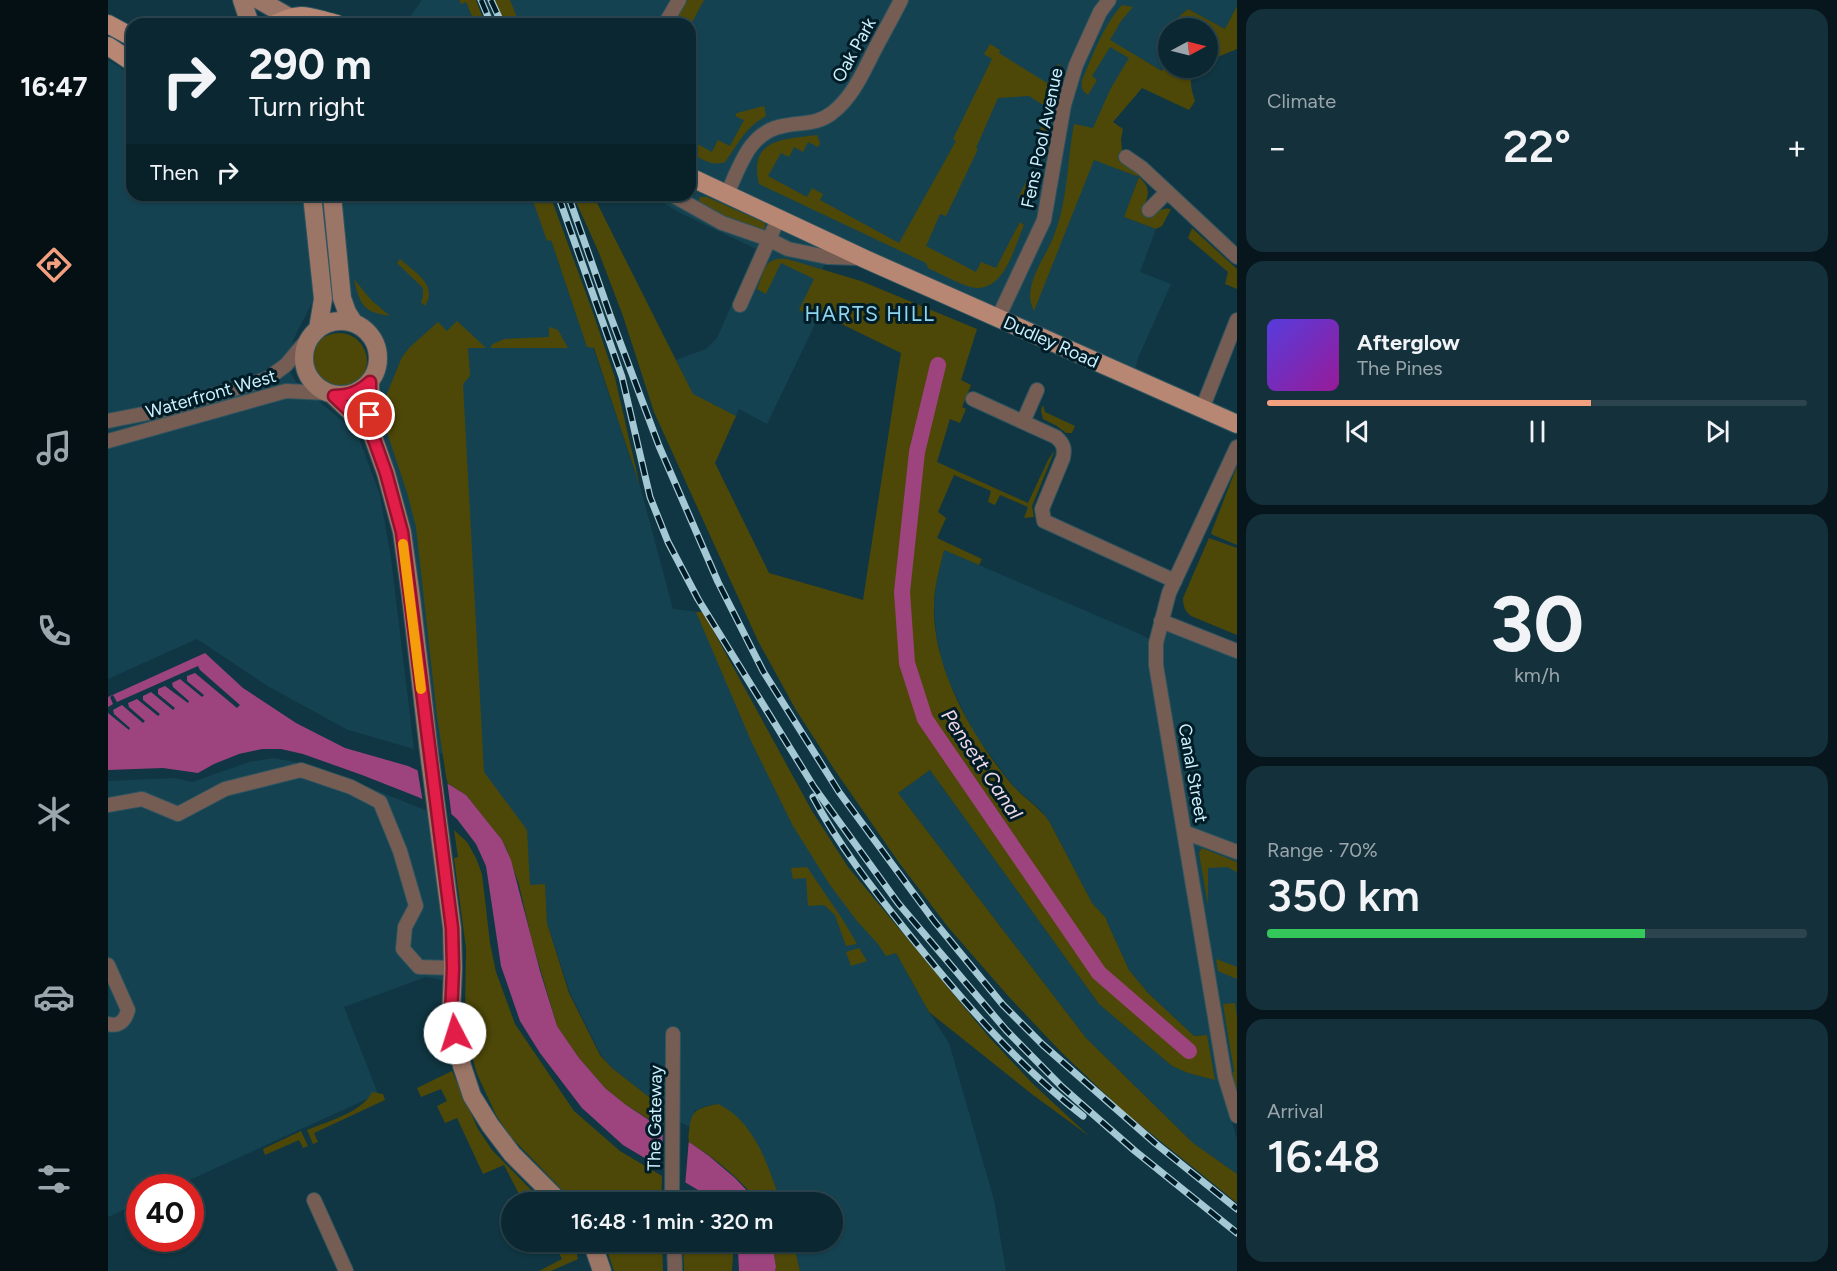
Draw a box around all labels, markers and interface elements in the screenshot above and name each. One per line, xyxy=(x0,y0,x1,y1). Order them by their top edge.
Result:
street label: Oak Park xyxy=(827,14,881,86)
north arrow xyxy=(1158,18,1218,78)
map controls xyxy=(1158,18,1218,78)
text: 290 m xyxy=(249,39,372,90)
icon: right xyxy=(150,42,228,120)
street label: Fens Pool Avenue xyxy=(1016,66,1068,210)
text: 16:47 xyxy=(20,70,88,103)
text: Climate xyxy=(1267,89,1336,113)
text: Turn right xyxy=(249,90,365,123)
text: 22° xyxy=(1503,119,1571,173)
text: − xyxy=(1267,128,1288,167)
text: + xyxy=(1786,128,1807,167)
icon: right xyxy=(211,156,244,189)
text: Then xyxy=(150,159,199,186)
icon: directions xyxy=(33,244,75,286)
district label: HARTS HILL xyxy=(804,301,936,326)
street label: Dudley Road xyxy=(1000,311,1102,373)
text: Afterglow xyxy=(1357,329,1460,356)
text: The Pines xyxy=(1357,356,1443,380)
street label: Waterfront West xyxy=(143,365,279,423)
pin xyxy=(344,389,395,440)
icon: arrive xyxy=(353,398,386,431)
icon: previous xyxy=(1341,415,1374,448)
icon: pause xyxy=(1521,415,1554,448)
icon: next xyxy=(1701,415,1734,448)
icon: music xyxy=(33,427,75,469)
text: 30 xyxy=(1490,577,1584,671)
icon: phone xyxy=(33,610,75,652)
text: km/h xyxy=(1514,663,1560,687)
water label: Pensett Canal xyxy=(936,704,1028,824)
street label: Canal Street xyxy=(1173,722,1213,824)
icon: climate xyxy=(33,793,75,835)
text: Range · 70% xyxy=(1267,838,1378,862)
text: 350 km xyxy=(1267,868,1420,922)
icon: car xyxy=(33,976,75,1018)
position arrow xyxy=(423,1001,487,1065)
street label: The Gateway xyxy=(643,1064,667,1171)
text: Arrival xyxy=(1267,1099,1323,1123)
text: 16:48 xyxy=(1267,1129,1380,1183)
icon: filters xyxy=(33,1158,75,1200)
speed limit sign: 40 xyxy=(126,1174,204,1252)
text: 16:48 · 1 min · 320 m xyxy=(571,1208,773,1235)

